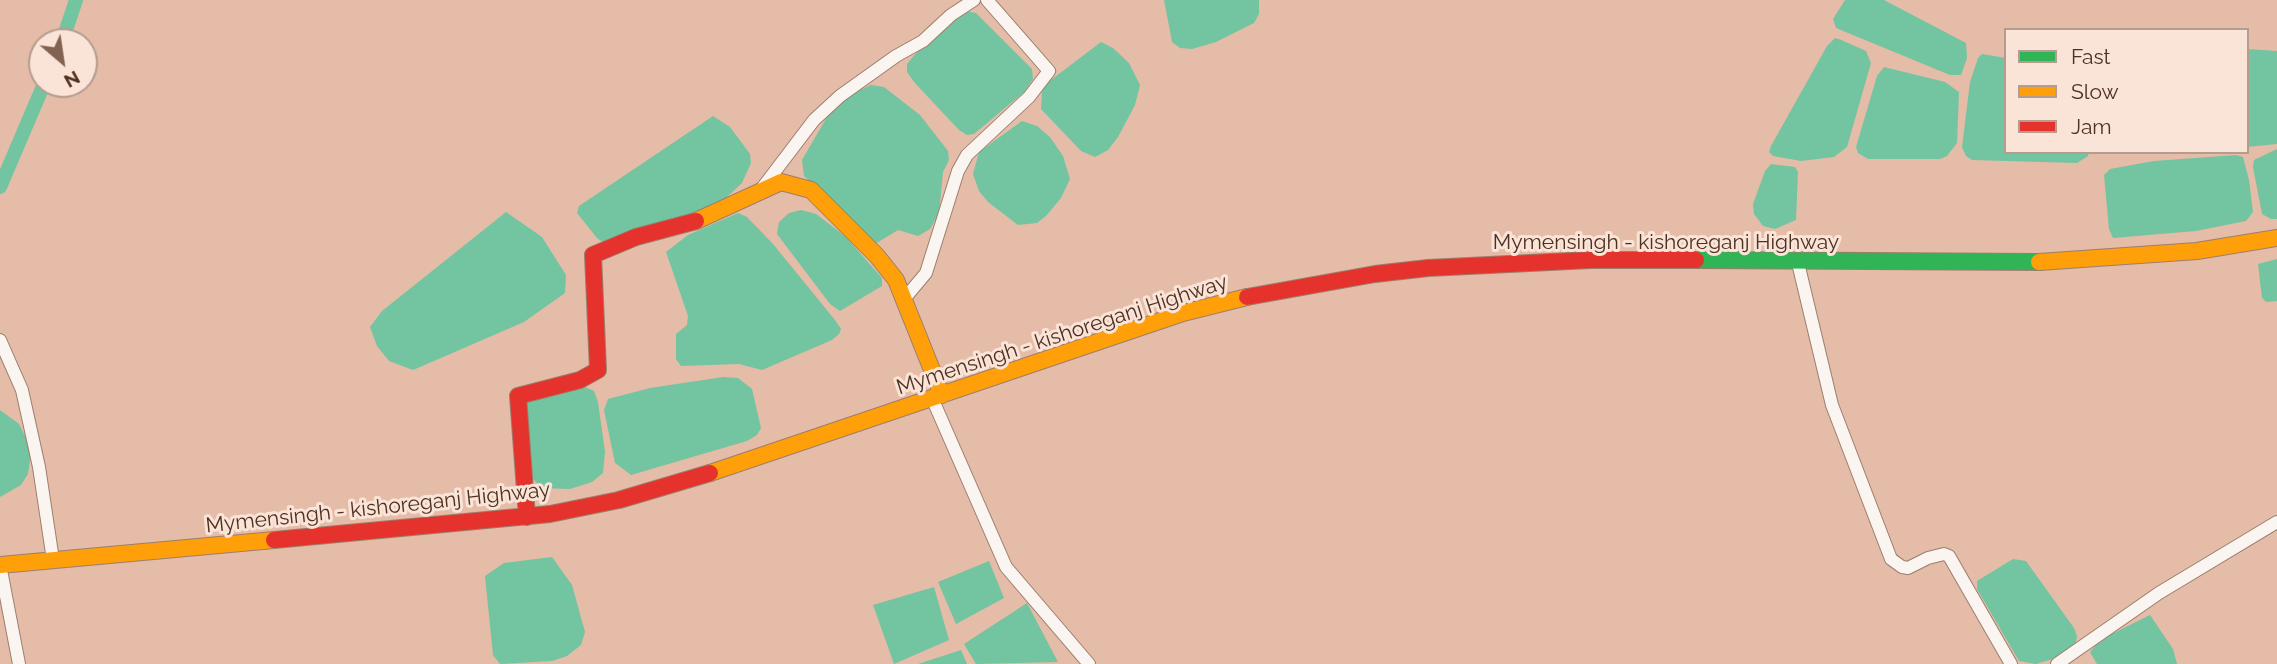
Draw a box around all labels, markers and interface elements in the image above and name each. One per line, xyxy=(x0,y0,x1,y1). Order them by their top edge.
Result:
north arrow xyxy=(28,28,98,98)
legend xyxy=(2004,28,2249,154)
text: Fast xyxy=(2071,44,2111,69)
text: N xyxy=(61,66,84,93)
text: Slow xyxy=(2071,79,2119,104)
text: Jam xyxy=(2071,114,2112,139)
street label: Mymensingh - kishoreganj Highway xyxy=(1493,230,1839,256)
street label: Mymensingh - kishoreganj Highway xyxy=(893,269,1231,401)
street label: Mymensingh - kishoreganj Highway xyxy=(204,477,552,539)

